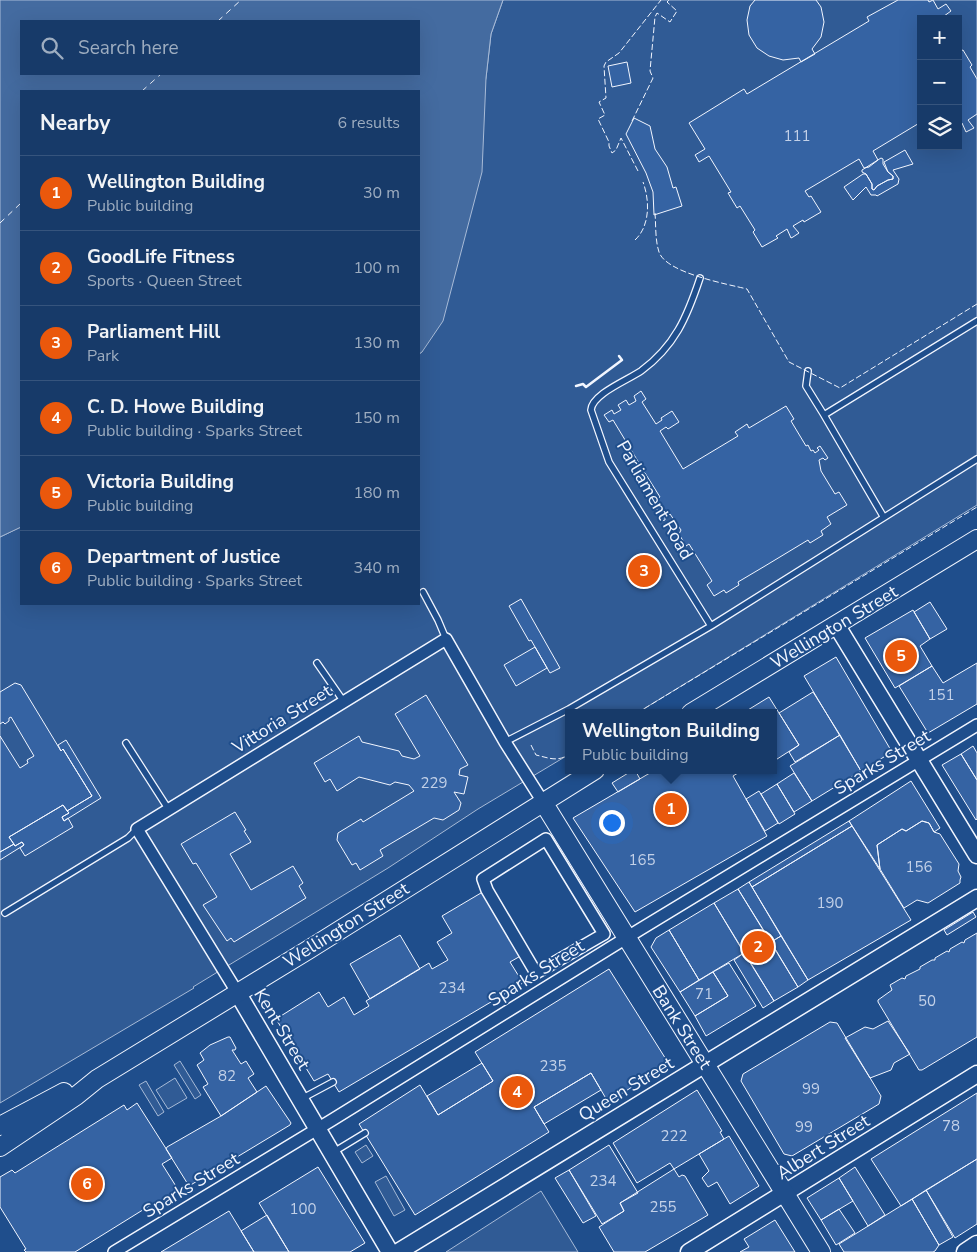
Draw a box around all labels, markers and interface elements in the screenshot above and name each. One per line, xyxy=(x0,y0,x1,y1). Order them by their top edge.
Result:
map controls xyxy=(917,15,962,150)
button: + xyxy=(917,15,962,60)
search box xyxy=(20,20,420,75)
icon: search xyxy=(38,34,66,62)
text: Search here xyxy=(78,35,179,61)
button: − xyxy=(917,60,962,105)
button: layers xyxy=(917,105,962,150)
text: Nearby xyxy=(40,109,110,137)
text: 6 results xyxy=(338,112,400,134)
house number: 111 xyxy=(783,126,811,146)
text: Wellington Building xyxy=(87,169,265,195)
text: 1 xyxy=(51,182,61,204)
text: 30 m xyxy=(363,182,400,204)
text: Public building xyxy=(87,195,193,217)
text: GoodLife Fitness xyxy=(87,244,235,270)
text: 2 xyxy=(51,257,61,279)
text: 100 m xyxy=(353,257,400,279)
text: Sports · Queen Street xyxy=(87,270,242,292)
text: Parliament Hill xyxy=(87,319,220,345)
text: 3 xyxy=(51,332,61,354)
text: 130 m xyxy=(353,332,400,354)
text: Park xyxy=(87,345,119,367)
text: C. D. Howe Building xyxy=(87,394,264,420)
text: 4 xyxy=(51,407,61,429)
text: 150 m xyxy=(353,407,400,429)
text: Public building · Sparks Street xyxy=(87,420,302,442)
street label: Parliament Road xyxy=(611,436,699,564)
text: Victoria Building xyxy=(87,469,234,495)
text: 5 xyxy=(51,482,61,504)
text: 180 m xyxy=(353,482,400,504)
text: Public building xyxy=(87,495,193,517)
text: Department of Justice xyxy=(87,544,280,570)
pin: 3 xyxy=(628,552,660,590)
text: 6 xyxy=(51,557,61,579)
text: 340 m xyxy=(353,557,400,579)
text: Public building · Sparks Street xyxy=(87,570,302,592)
street label: Wellington Street xyxy=(766,579,903,674)
pin: 5 xyxy=(885,637,917,675)
street label: Vittoria Street xyxy=(227,679,337,760)
house number: 151 xyxy=(927,685,955,705)
popup xyxy=(565,709,777,774)
text: Wellington Building xyxy=(582,718,760,744)
street label: Sparks Street xyxy=(829,723,935,800)
text: Public building xyxy=(582,744,689,766)
house number: 229 xyxy=(420,773,448,793)
pin: 1 xyxy=(655,790,687,828)
your location xyxy=(599,810,625,836)
house number: 165 xyxy=(628,850,656,870)
house number: 156 xyxy=(905,857,933,877)
street label: Wellington Street xyxy=(279,876,414,973)
house number: 190 xyxy=(816,893,844,913)
pin: 2 xyxy=(742,928,774,966)
street label: Sparks Street xyxy=(484,934,589,1012)
house number: 234 xyxy=(438,978,466,998)
street label: Bank Street xyxy=(647,980,718,1074)
street label: Kent Street xyxy=(248,984,316,1075)
house number: 71 xyxy=(695,984,713,1004)
house number: 50 xyxy=(918,991,936,1011)
street label: Queen Street xyxy=(574,1051,679,1127)
house number: 235 xyxy=(539,1056,567,1076)
house number: 82 xyxy=(218,1066,236,1086)
pin: 4 xyxy=(501,1073,533,1111)
house number: 99 xyxy=(802,1079,820,1099)
street label: Albert Street xyxy=(772,1109,875,1185)
house number: 78 xyxy=(942,1116,960,1136)
house number: 99 xyxy=(795,1117,813,1137)
house number: 222 xyxy=(660,1126,688,1146)
street label: Sparks Street xyxy=(138,1146,244,1223)
pin: 6 xyxy=(71,1165,103,1203)
house number: 234 xyxy=(589,1171,617,1191)
house number: 255 xyxy=(649,1197,677,1217)
house number: 100 xyxy=(289,1199,317,1219)

